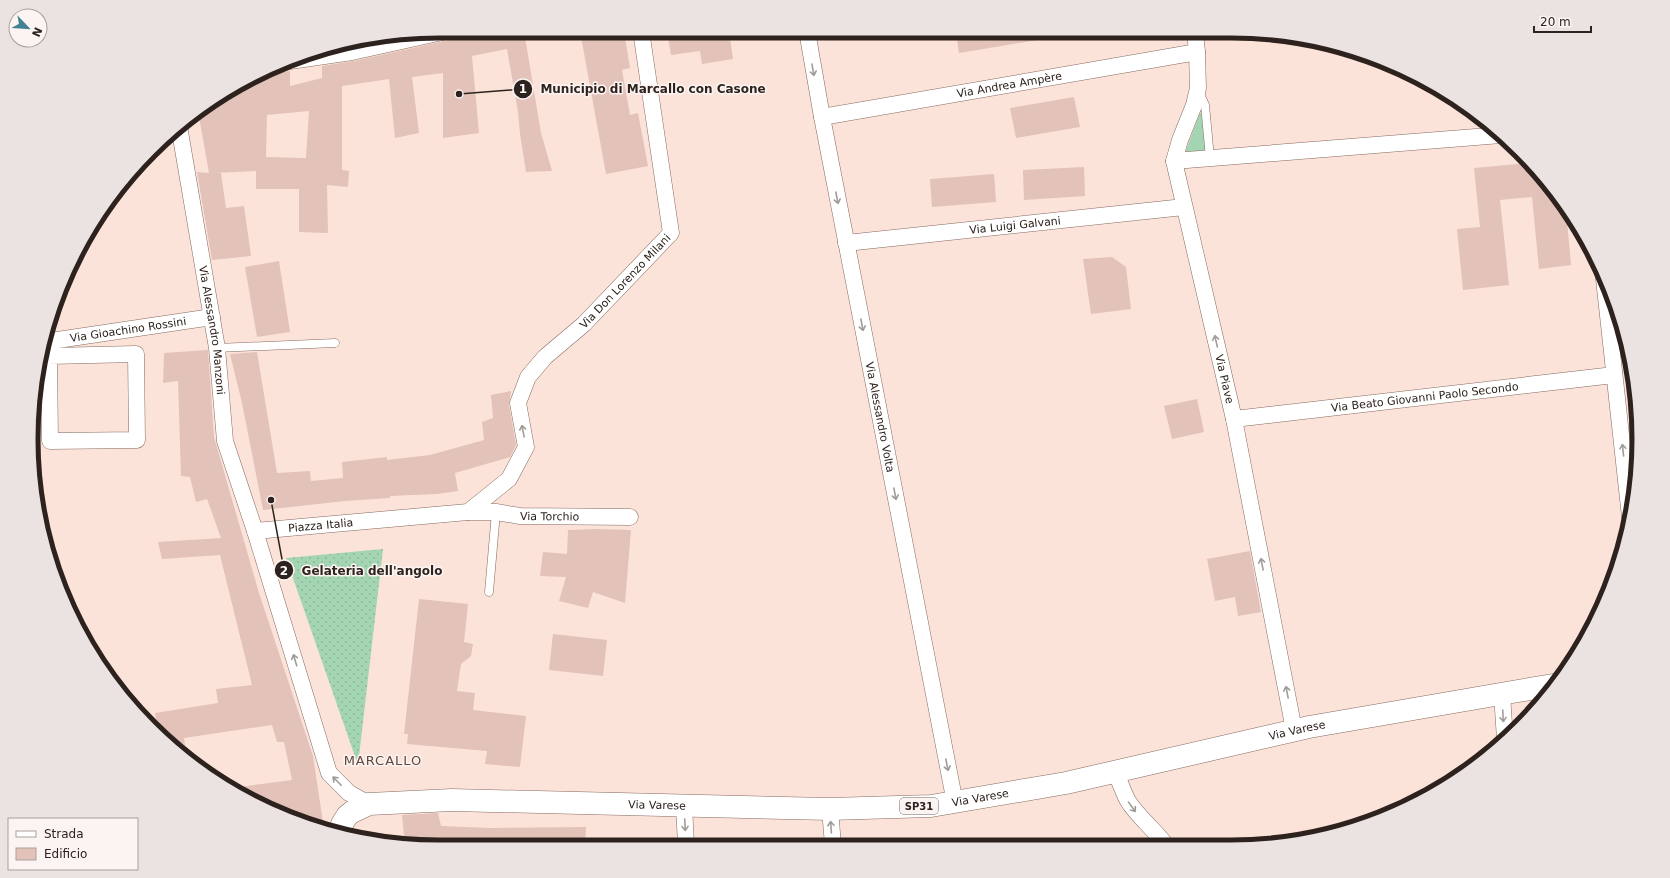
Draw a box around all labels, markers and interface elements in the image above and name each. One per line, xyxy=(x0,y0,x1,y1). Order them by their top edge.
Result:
north arrow xyxy=(8,8,48,48)
scale bar xyxy=(1534,8,1591,34)
text: 20 m xyxy=(1540,15,1571,29)
text: N xyxy=(29,25,44,39)
one-way arrow xyxy=(810,63,818,76)
street label: Via Andrea Ampère xyxy=(956,69,1063,100)
callout: Municipio di Marcallo con Casone xyxy=(513,77,774,101)
text: 1 xyxy=(519,82,527,96)
text: Municipio di Marcallo con Casone xyxy=(540,82,766,96)
one-way arrow xyxy=(834,191,842,204)
street label: Via Luigi Galvani xyxy=(969,214,1061,236)
street label: Via Don Lorenzo Milani xyxy=(577,231,673,331)
street label: Via Alessandro Manzoni xyxy=(197,265,228,395)
street label: Via Gioachino Rossini xyxy=(69,314,187,345)
one-way arrow xyxy=(858,318,866,331)
one-way arrow xyxy=(1212,335,1219,348)
street label: Via Piave xyxy=(1213,353,1237,405)
street label: Via Alessandro Volta xyxy=(863,361,897,473)
street label: Via Beato Giovanni Paolo Secondo xyxy=(1330,380,1519,414)
one-way arrow xyxy=(519,424,527,437)
one-way arrow xyxy=(1619,444,1626,457)
one-way arrow xyxy=(891,487,899,500)
street label: Via Torchio xyxy=(520,510,580,523)
street label: Piazza Italia xyxy=(288,516,354,535)
callout: Gelateria dell'angolo xyxy=(274,558,451,582)
one-way arrow xyxy=(1258,558,1266,571)
text: 2 xyxy=(280,564,288,578)
text: Gelateria dell'angolo xyxy=(302,564,442,578)
one-way arrow xyxy=(291,653,298,666)
one-way arrow xyxy=(1283,686,1291,699)
one-way arrow xyxy=(1500,709,1507,722)
street label: Via Varese xyxy=(1267,718,1326,743)
district label: MARCALLO xyxy=(344,753,422,768)
one-way arrow xyxy=(944,758,952,771)
one-way arrow xyxy=(332,776,342,786)
street label: Via Varese xyxy=(951,786,1010,809)
street label: Via Varese xyxy=(628,798,686,812)
road number: SP31 xyxy=(900,798,938,814)
one-way arrow xyxy=(1128,801,1136,812)
legend xyxy=(8,818,138,870)
one-way arrow xyxy=(681,818,689,831)
one-way arrow xyxy=(828,821,835,834)
text: Strada xyxy=(44,827,84,841)
text: Edificio xyxy=(44,847,87,861)

